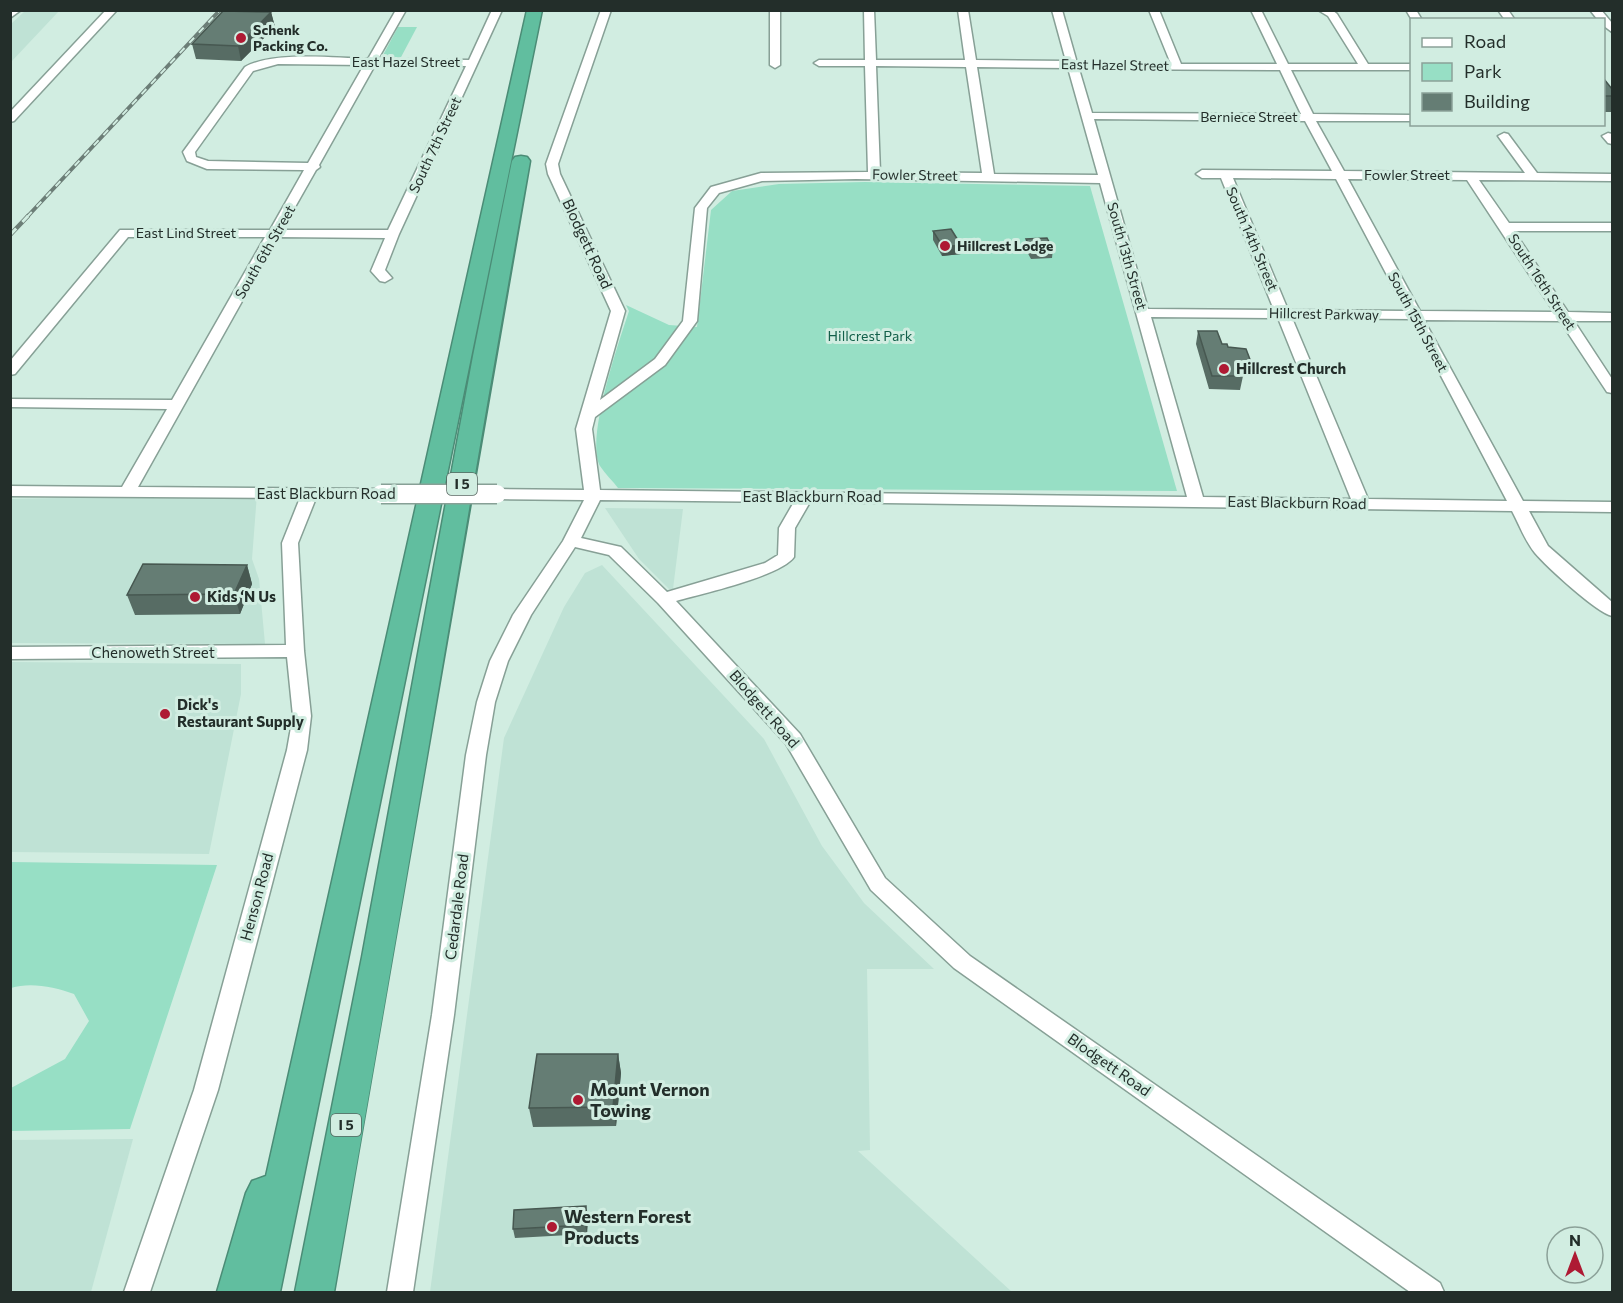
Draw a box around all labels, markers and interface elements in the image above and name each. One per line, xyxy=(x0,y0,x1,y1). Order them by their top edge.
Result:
legend xyxy=(1410,18,1605,126)
place label: Schenk Packing Co. xyxy=(253,21,328,54)
text: Road xyxy=(1464,30,1506,52)
marker: Schenk Packing Co. xyxy=(234,31,248,45)
street label: East Hazel Street xyxy=(352,53,460,70)
street label: East Hazel Street xyxy=(1061,55,1170,74)
text: Park xyxy=(1464,60,1502,82)
text: Building xyxy=(1464,90,1530,112)
street label: South 7th Street xyxy=(405,94,464,196)
street label: Berniece Street xyxy=(1200,108,1298,125)
street label: Fowler Street xyxy=(872,165,958,184)
street label: Fowler Street xyxy=(1364,166,1450,183)
street label: South 14th Street xyxy=(1223,184,1282,294)
street label: Blodgett Road xyxy=(559,196,617,291)
street label: South 13th Street xyxy=(1104,200,1151,312)
street label: South 6th Street xyxy=(231,202,298,302)
street label: East Lind Street xyxy=(136,224,236,241)
street label: South 16th Street xyxy=(1505,230,1580,333)
place label: Hillcrest Lodge xyxy=(957,237,1053,254)
marker: Hillcrest Lodge xyxy=(938,239,952,253)
street label: South 15th Street xyxy=(1385,269,1452,375)
street label: Hillcrest Parkway xyxy=(1269,304,1379,323)
park label: Hillcrest Park xyxy=(828,327,913,344)
place label: Hillcrest Church xyxy=(1236,359,1346,377)
marker: Hillcrest Church xyxy=(1217,362,1231,376)
road number: I 5 xyxy=(447,473,477,495)
street label: East Blackburn Road xyxy=(256,484,396,502)
street label: East Blackburn Road xyxy=(742,487,882,505)
street label: East Blackburn Road xyxy=(1227,492,1367,512)
place label: Kids ‘N Us xyxy=(207,587,276,605)
marker: Kids ‘N Us xyxy=(188,590,202,604)
street label: Chenoweth Street xyxy=(91,643,215,661)
street label: Blodgett Road xyxy=(726,666,803,751)
place label: Dick's Restaurant Supply xyxy=(177,695,305,730)
marker: Dick's Restaurant Supply xyxy=(158,707,172,721)
street label: Henson Road xyxy=(236,851,276,943)
street label: Cedardale Road xyxy=(441,853,471,961)
street label: Blodgett Road xyxy=(1065,1029,1155,1099)
place label: Mount Vernon Towing xyxy=(590,1078,710,1121)
marker: Mount Vernon Towing xyxy=(571,1093,585,1107)
road number: I 5 xyxy=(331,1114,361,1136)
place label: Western Forest Products xyxy=(564,1205,691,1248)
marker: Western Forest Products xyxy=(545,1220,559,1234)
north arrow xyxy=(1545,1225,1605,1285)
text: N xyxy=(1569,1230,1581,1249)

